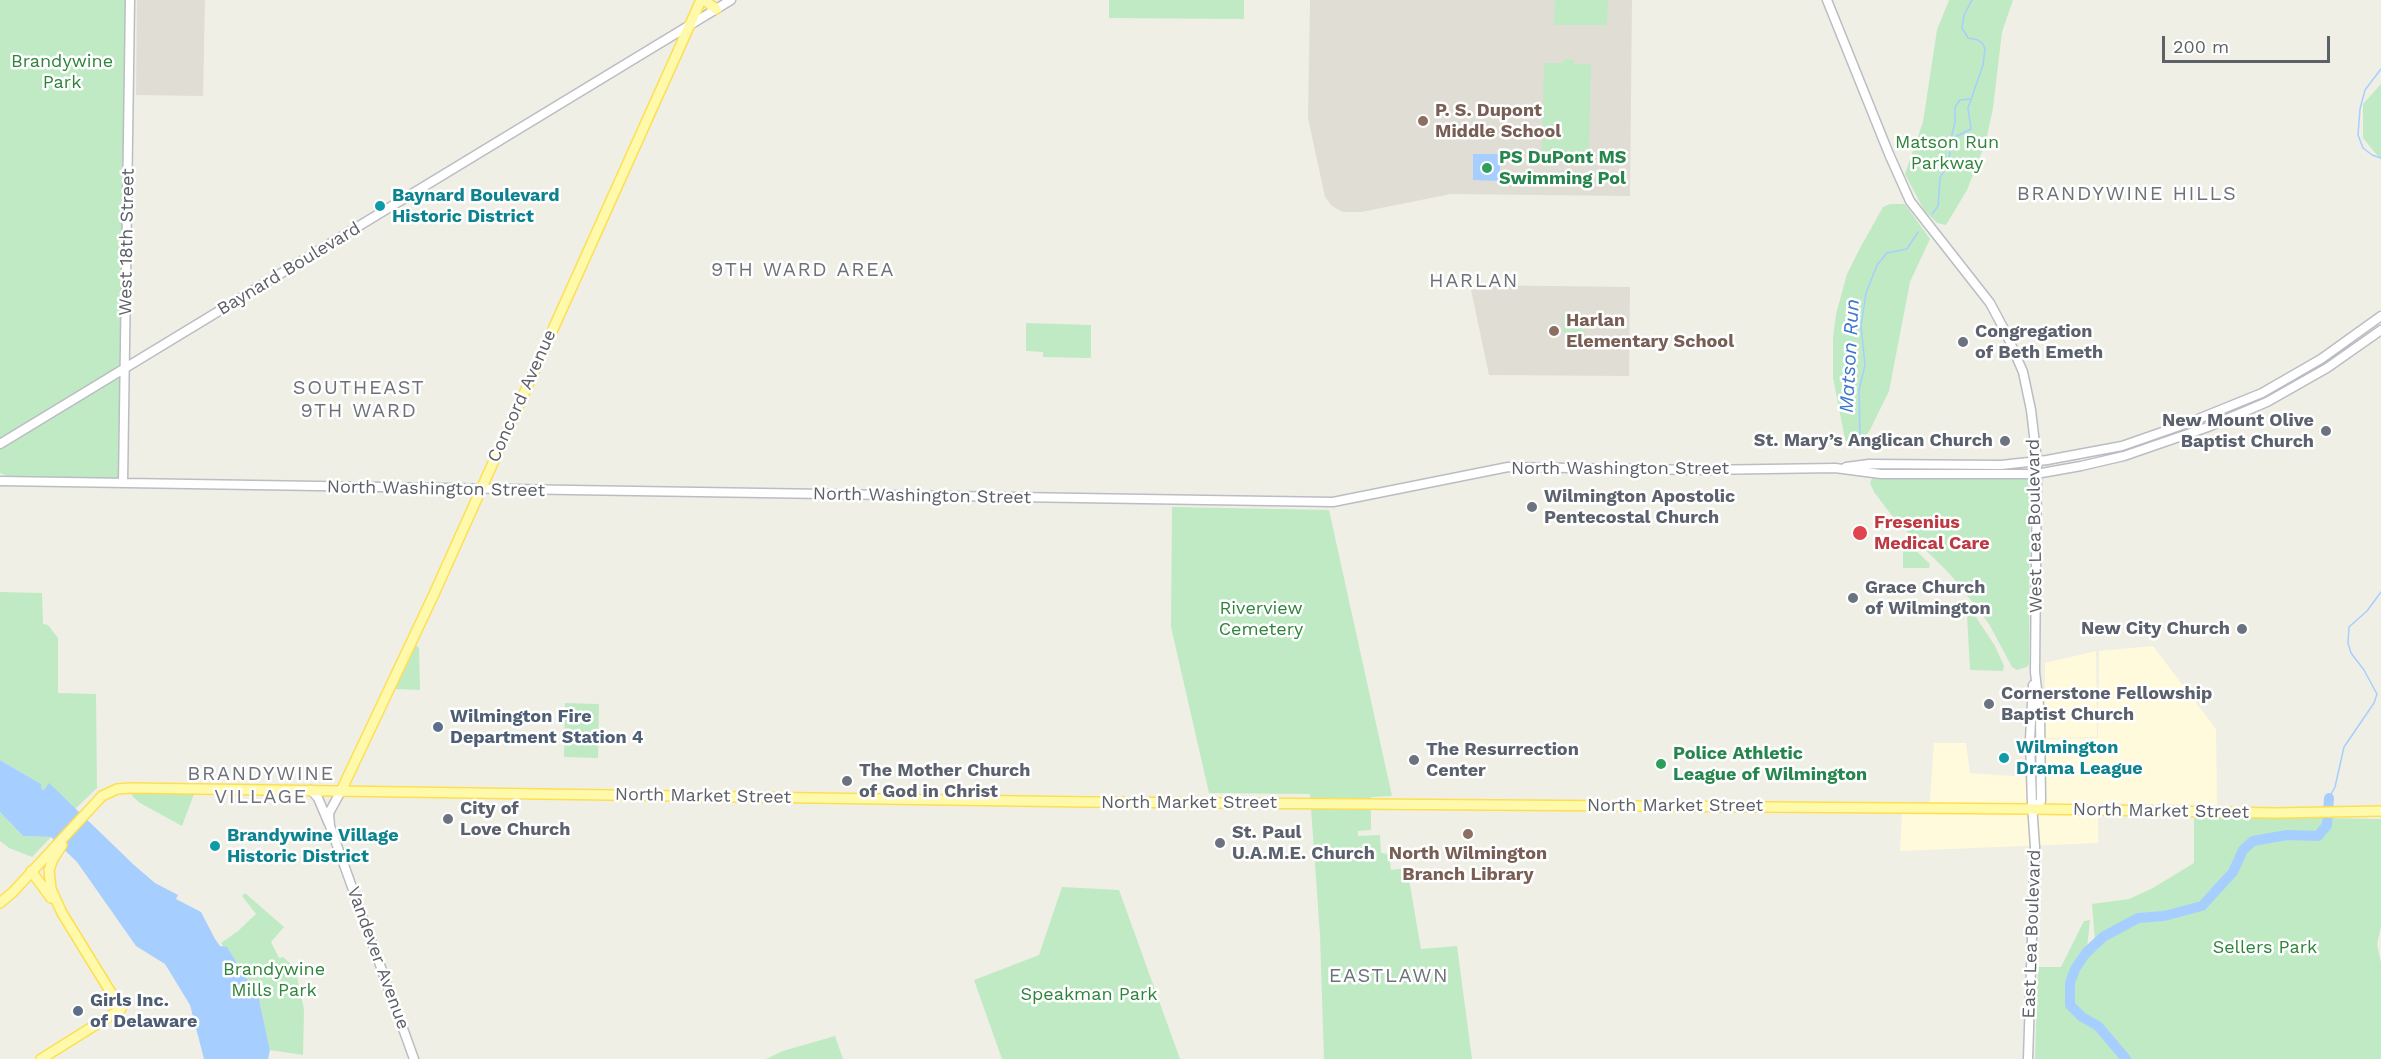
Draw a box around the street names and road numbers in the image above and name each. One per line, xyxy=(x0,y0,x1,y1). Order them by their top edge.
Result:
street label: West 18th Street xyxy=(115,168,139,316)
street label: Baynard Boulevard xyxy=(213,218,365,320)
street label: Concord Avenue xyxy=(483,326,561,466)
street label: West Lea Boulevard xyxy=(2023,439,2047,613)
street label: North Washington Street xyxy=(1511,458,1729,480)
street label: North Washington Street xyxy=(327,476,545,502)
street label: North Washington Street xyxy=(813,483,1031,509)
street label: North Market Street xyxy=(615,784,791,808)
street label: North Market Street xyxy=(1101,792,1277,814)
street label: North Market Street xyxy=(1587,795,1763,817)
street label: North Market Street xyxy=(2073,799,2249,823)
street label: East Lea Boulevard xyxy=(2018,849,2046,1019)
street label: Vandever Avenue xyxy=(342,884,414,1032)

